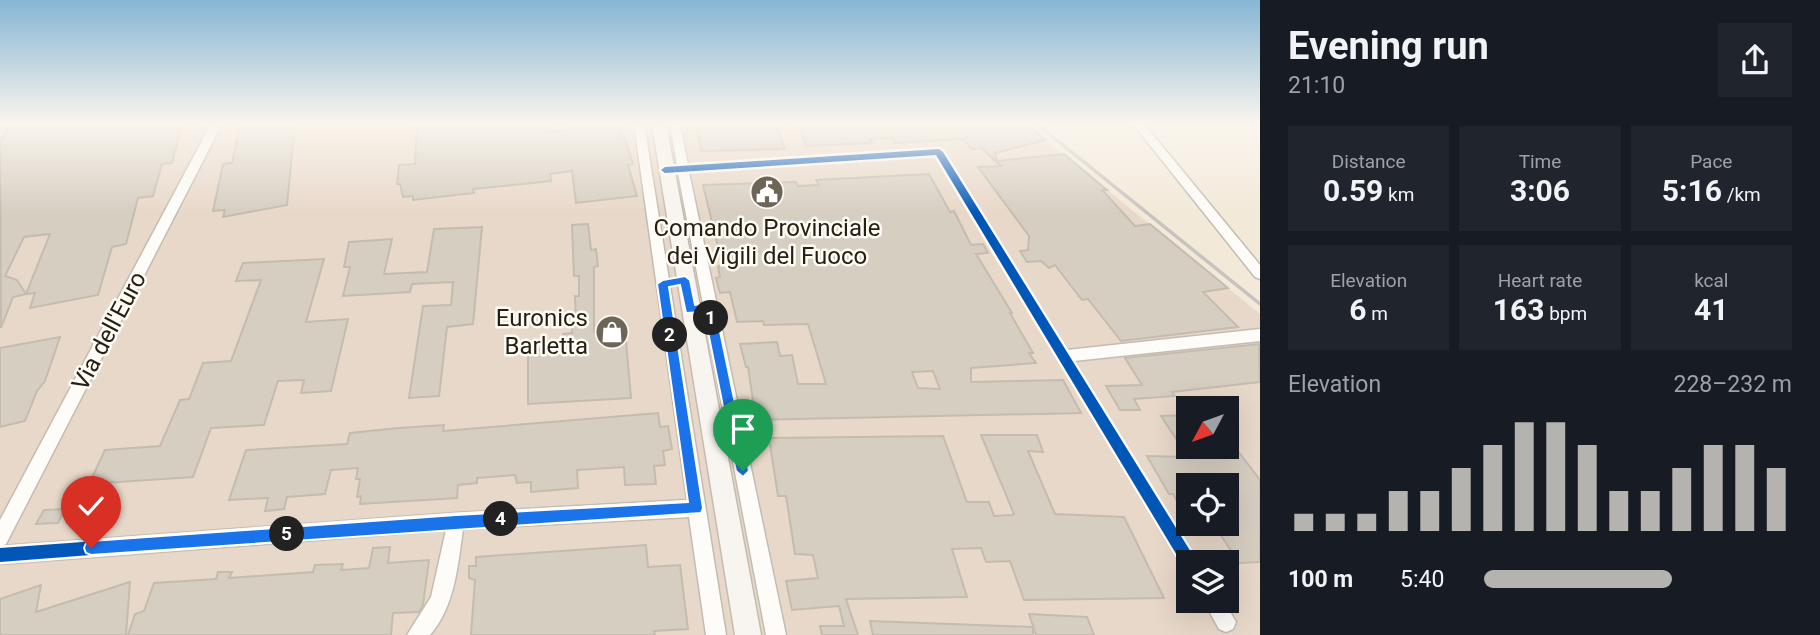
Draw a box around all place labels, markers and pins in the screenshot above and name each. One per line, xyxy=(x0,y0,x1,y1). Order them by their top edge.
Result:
public building icon: Comando Provinciale dei Vigili del Fuoco xyxy=(748,173,786,211)
place label: Comando Provinciale dei Vigili del Fuoco xyxy=(653,214,881,270)
pin: 1 xyxy=(694,300,728,336)
place label: Euronics Barletta xyxy=(496,304,588,360)
shop icon: Euronics Barletta xyxy=(593,313,631,351)
pin: 2 xyxy=(652,318,688,352)
pin xyxy=(713,399,773,471)
pin xyxy=(61,476,121,548)
pin: 4 xyxy=(484,502,518,536)
pin: 5 xyxy=(270,516,304,552)

